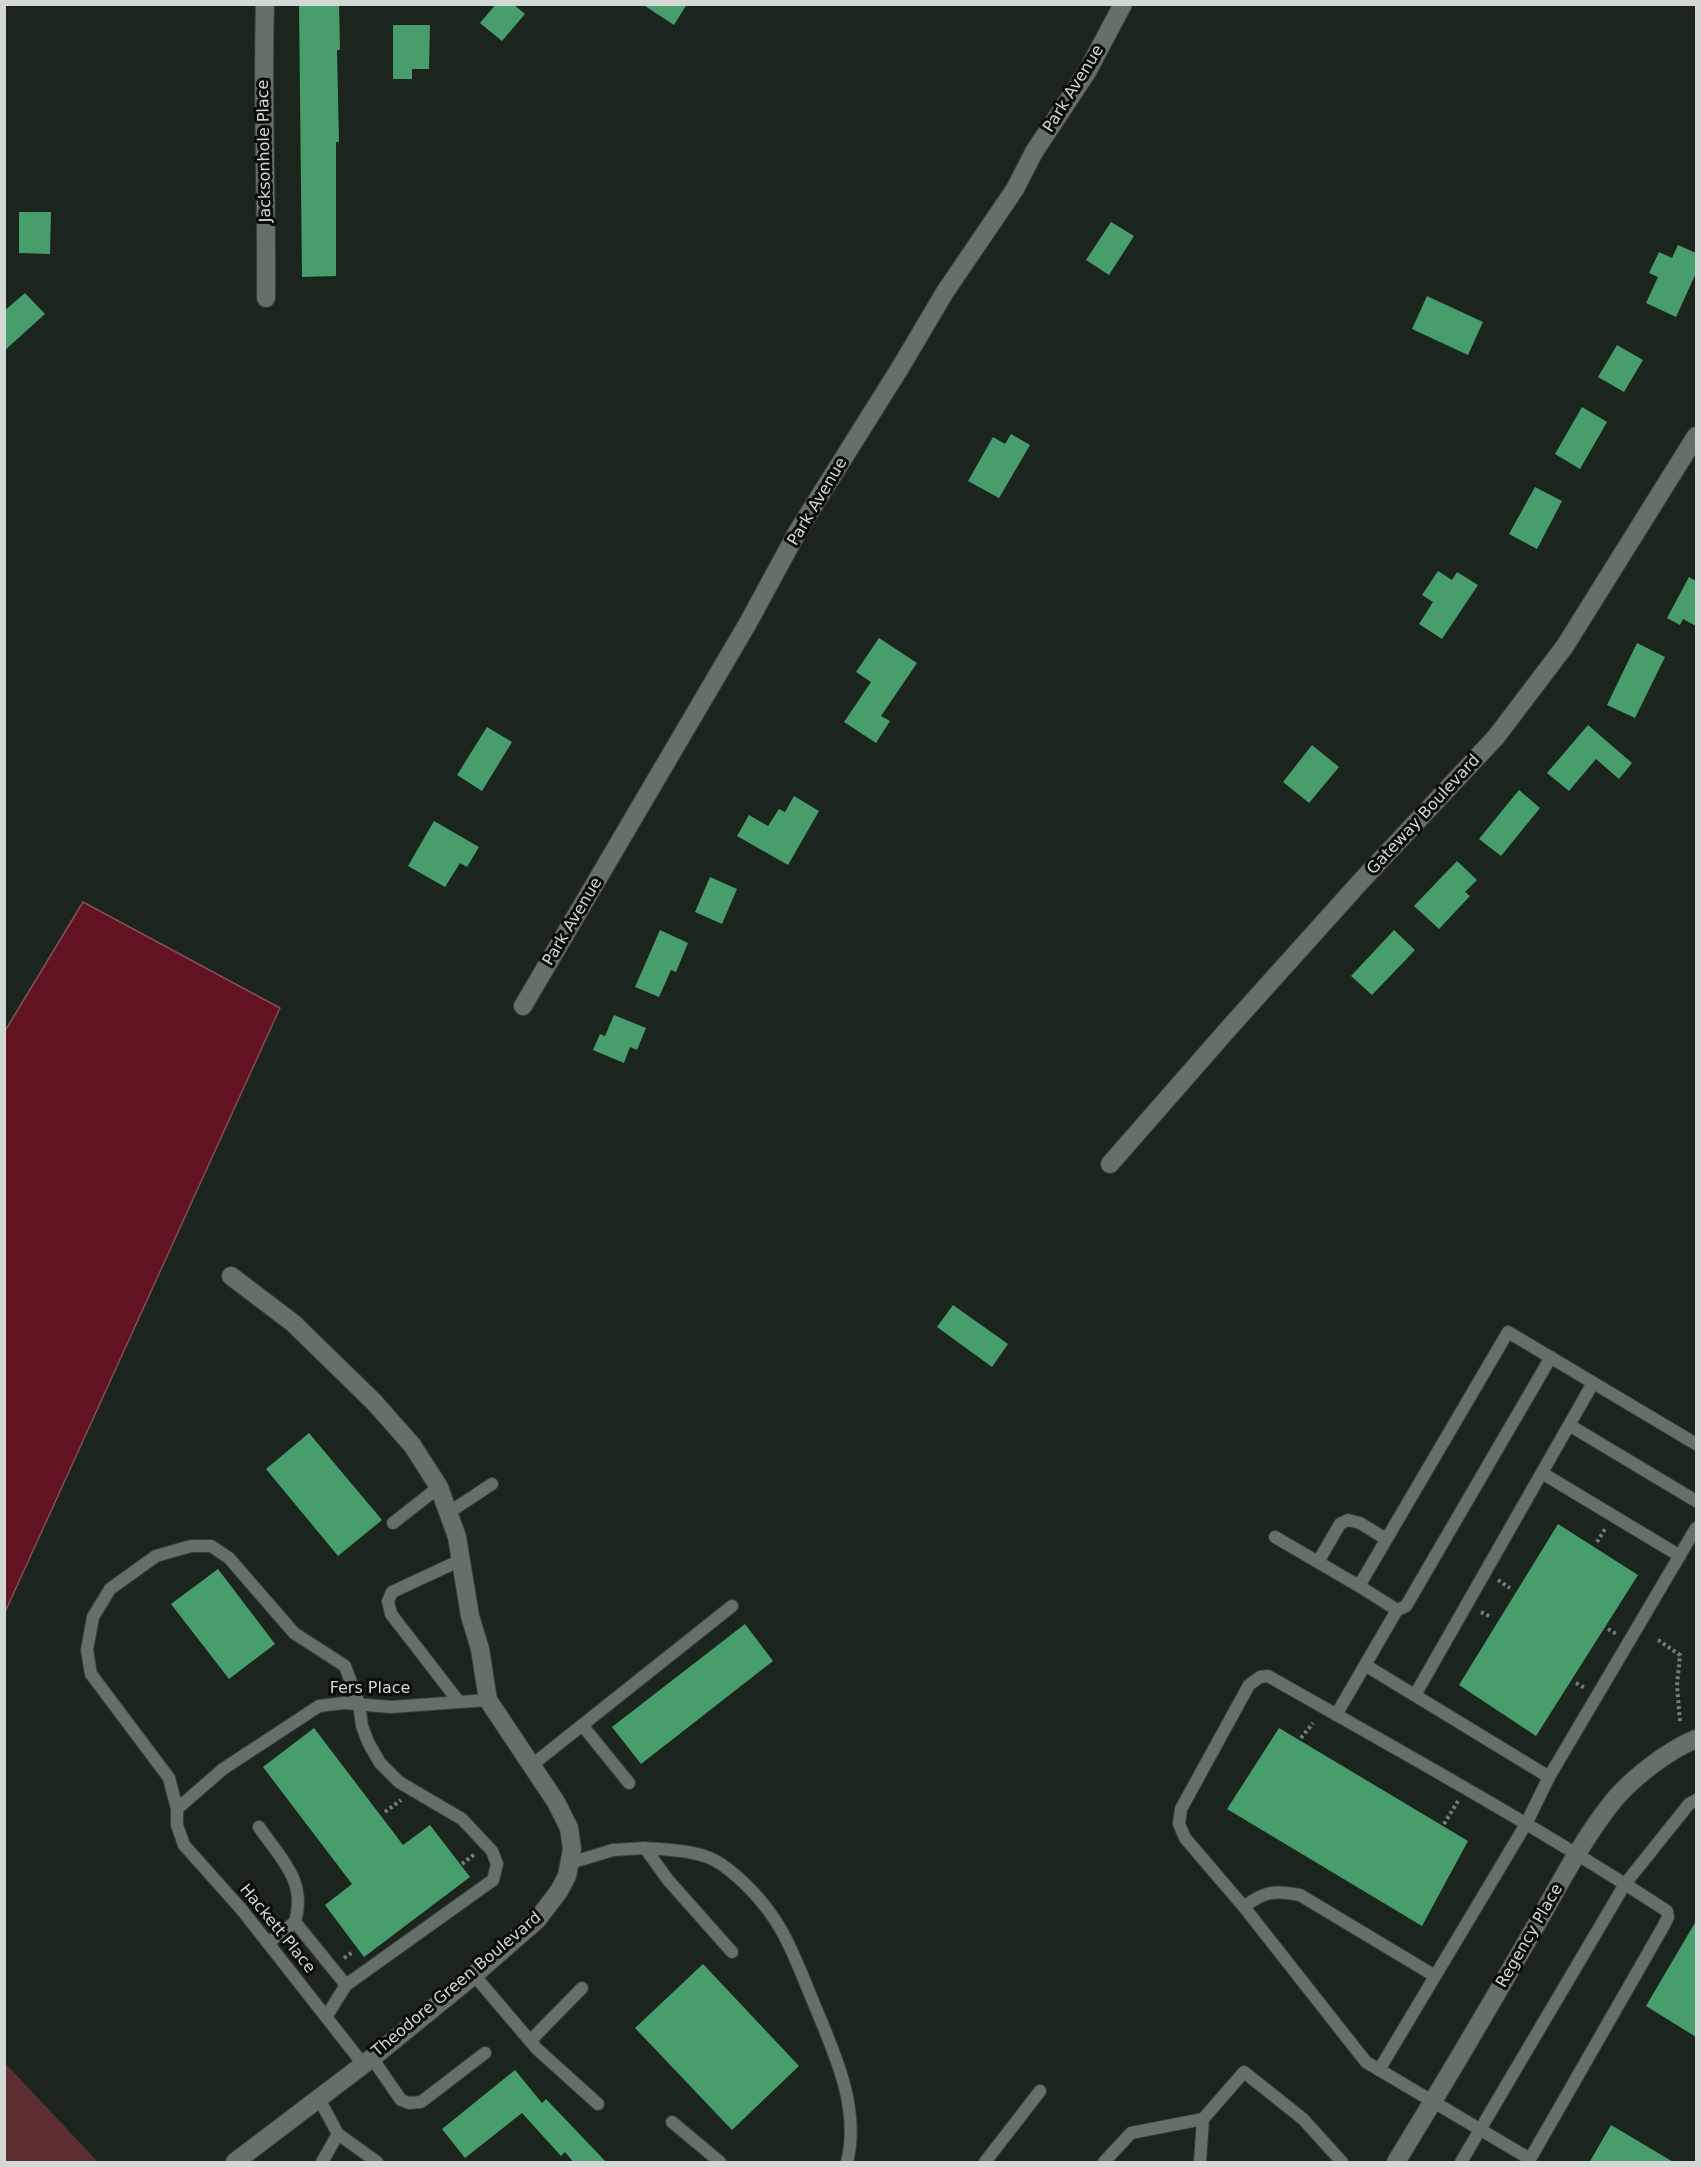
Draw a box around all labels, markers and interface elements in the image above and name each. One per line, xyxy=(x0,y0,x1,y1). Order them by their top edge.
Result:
street label: Park Avenue xyxy=(1040,42,1108,136)
street label: Jacksonhole Place xyxy=(254,79,276,223)
street label: Park Avenue xyxy=(784,455,852,549)
street label: Gateway Boulevard xyxy=(1364,751,1484,879)
street label: Park Avenue xyxy=(539,875,607,969)
street label: Fers Place xyxy=(330,1679,410,1699)
street label: Hackett Place xyxy=(235,1880,319,1978)
street label: Regency Place xyxy=(1493,1881,1567,1991)
street label: Theodore Green Boulevard xyxy=(368,1909,546,2061)

